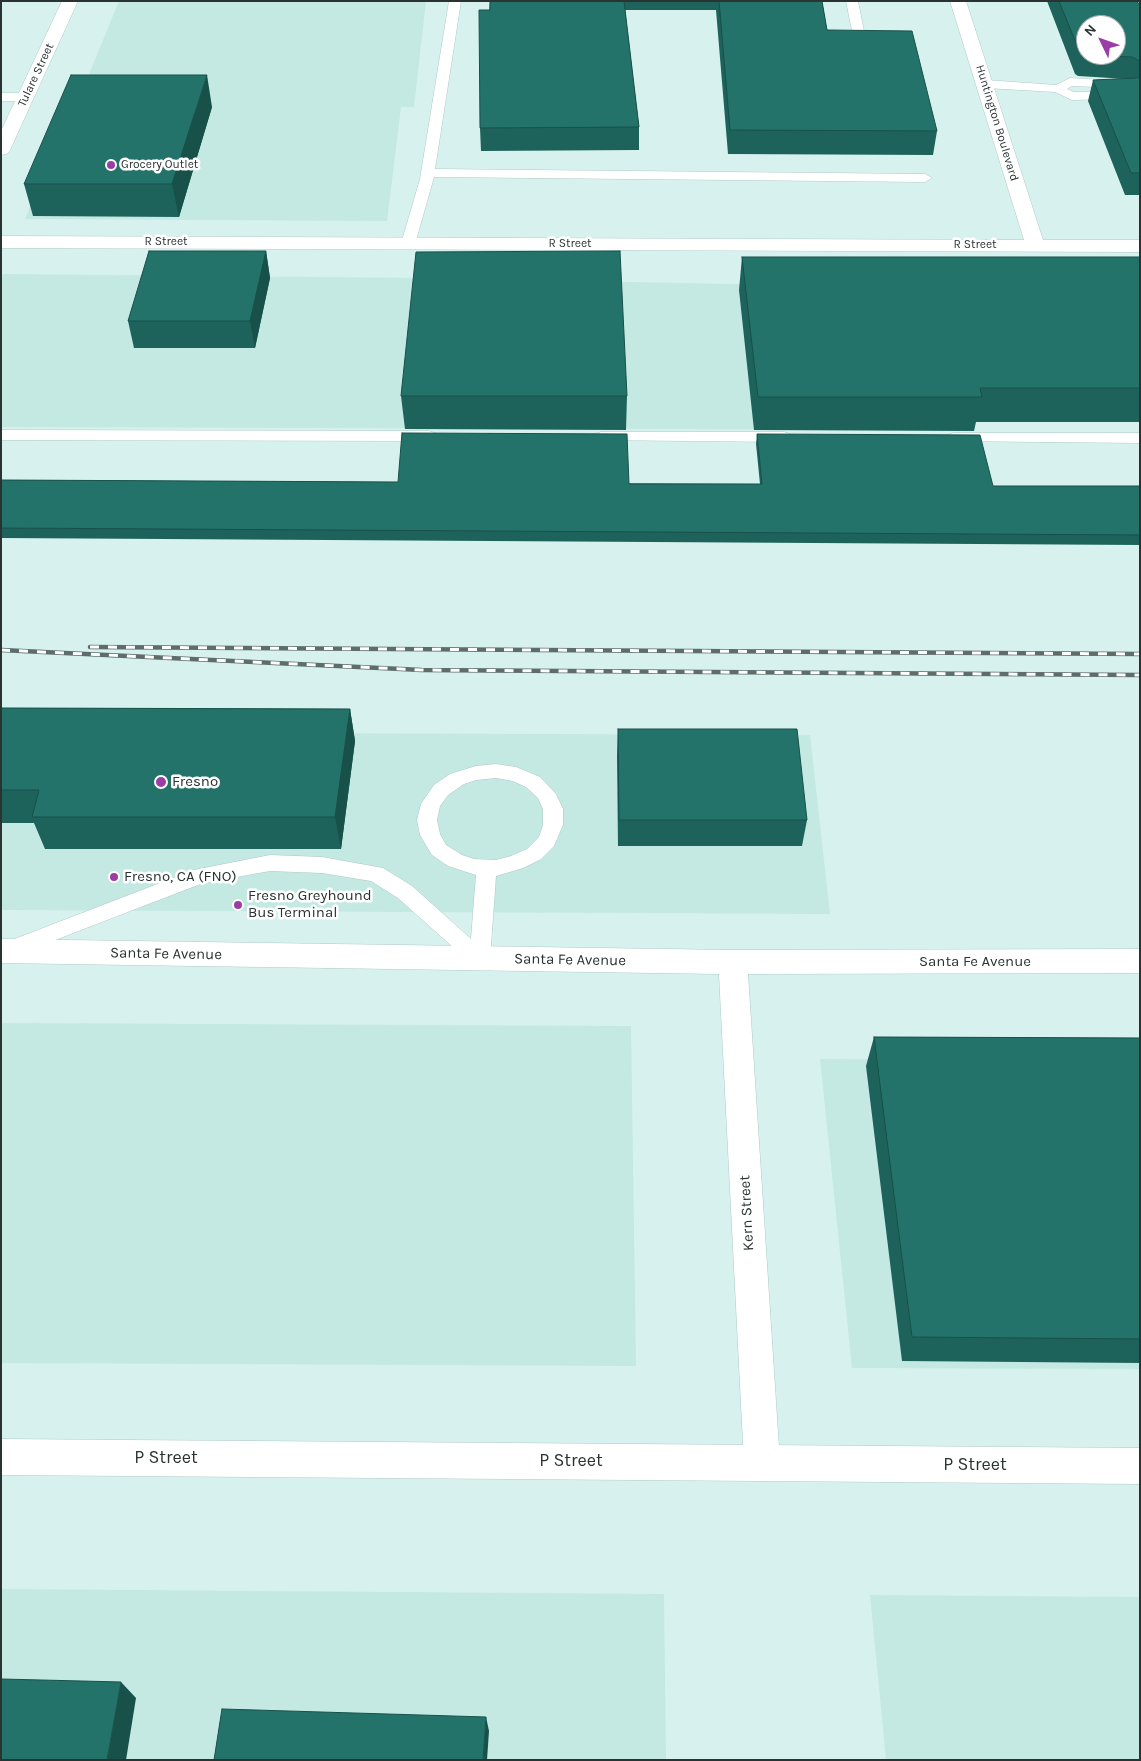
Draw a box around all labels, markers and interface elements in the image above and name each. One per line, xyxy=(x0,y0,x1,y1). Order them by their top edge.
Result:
north arrow xyxy=(1076,15,1126,65)
text: N xyxy=(1081,21,1100,40)
street label: Tulare Street xyxy=(15,41,57,109)
street label: Huntington Boulevard xyxy=(972,63,1022,183)
place label: Grocery Outlet xyxy=(121,158,198,172)
marker: Grocery Outlet xyxy=(105,159,117,171)
street label: R Street xyxy=(144,235,188,249)
street label: R Street xyxy=(548,237,592,251)
street label: R Street xyxy=(953,238,997,252)
place label: Fresno xyxy=(172,773,218,791)
marker: Fresno xyxy=(154,775,168,789)
place label: Fresno, CA (FNO) xyxy=(124,868,237,886)
marker: Fresno, CA (FNO) xyxy=(108,871,120,883)
place label: Fresno Greyhound Bus Terminal xyxy=(248,887,372,922)
marker: Fresno Greyhound Bus Terminal xyxy=(232,899,244,911)
street label: Santa Fe Avenue xyxy=(110,944,222,964)
street label: Santa Fe Avenue xyxy=(514,950,626,970)
street label: Santa Fe Avenue xyxy=(919,953,1031,971)
street label: Kern Street xyxy=(736,1175,758,1251)
street label: P Street xyxy=(134,1447,198,1469)
street label: P Street xyxy=(539,1450,603,1472)
street label: P Street xyxy=(943,1454,1007,1476)

